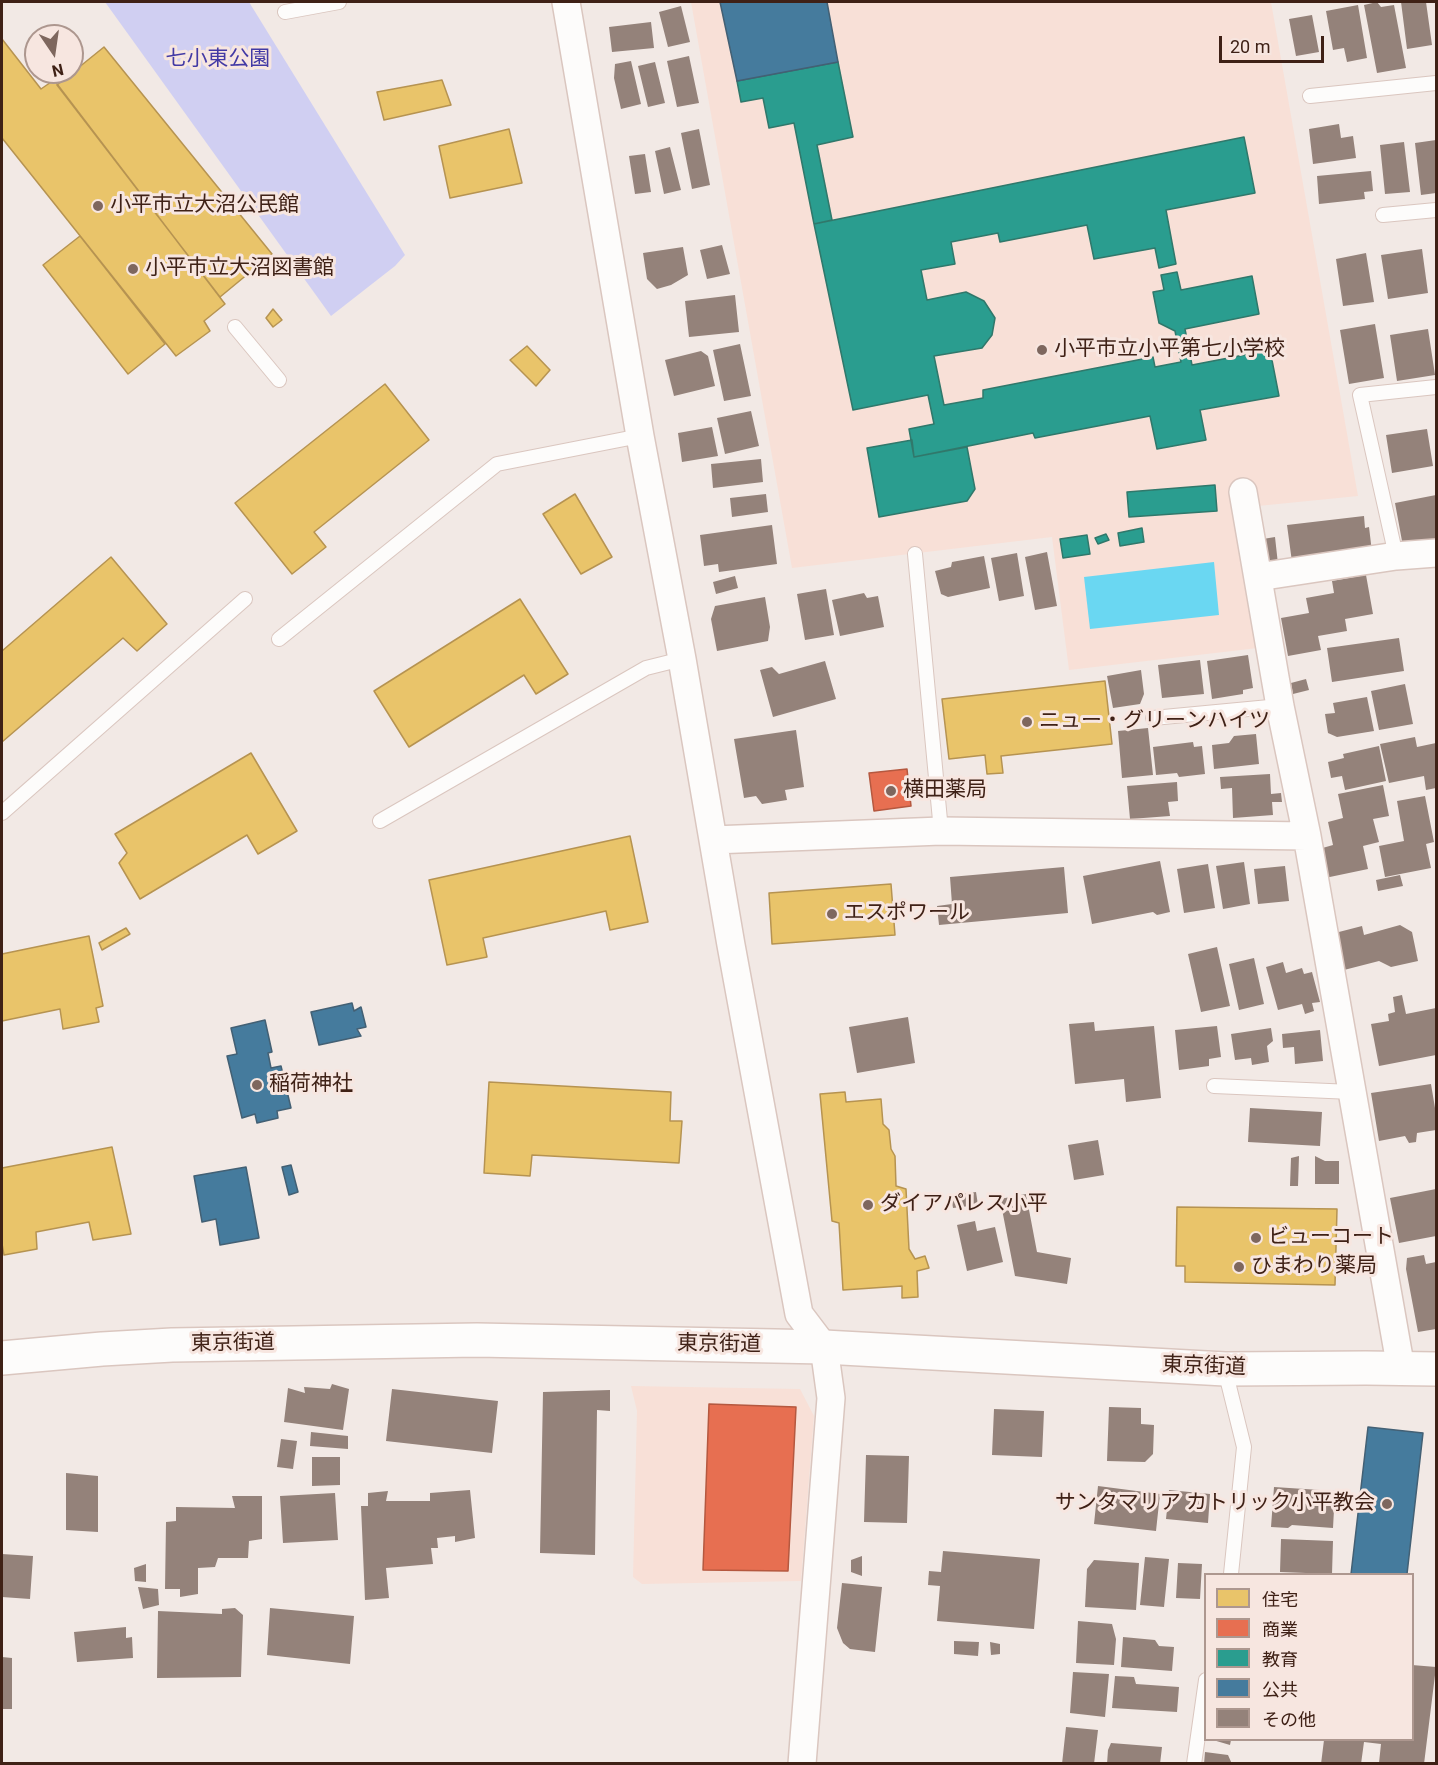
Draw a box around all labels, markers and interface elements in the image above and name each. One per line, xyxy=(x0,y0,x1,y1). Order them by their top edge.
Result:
north arrow xyxy=(24,24,84,84)
scale bar xyxy=(1222,24,1327,62)
text: 20 m xyxy=(1230,36,1270,57)
park label: 七小東公園 xyxy=(166,47,270,73)
text: N xyxy=(50,60,65,81)
place label: 小平市立大沼公民館 xyxy=(110,193,299,219)
marker: 小平市立大沼公民館 xyxy=(91,199,105,213)
place label: 小平市立大沼図書館 xyxy=(145,256,334,282)
marker: 小平市立大沼図書館 xyxy=(126,262,140,276)
place label: 小平市立小平第七小学校 xyxy=(1054,337,1285,363)
marker: 小平市立小平第七小学校 xyxy=(1035,343,1049,357)
place label: ニュー・グリーンハイツ xyxy=(1039,709,1270,735)
marker: ニュー・グリーンハイツ xyxy=(1020,715,1034,729)
place label: 横田薬局 xyxy=(903,778,987,804)
marker: 横田薬局 xyxy=(884,784,898,798)
place label: エスポワール xyxy=(844,901,970,927)
marker: エスポワール xyxy=(825,907,839,921)
place label: 稲荷神社 xyxy=(269,1072,353,1098)
marker: 稲荷神社 xyxy=(250,1078,264,1092)
place label: ダイアパレス小平 xyxy=(880,1192,1048,1218)
marker: ダイアパレス小平 xyxy=(861,1198,875,1212)
place label: ビューコート xyxy=(1268,1225,1394,1251)
marker: ビューコート xyxy=(1249,1231,1263,1245)
place label: ひまわり薬局 xyxy=(1251,1254,1377,1280)
marker: ひまわり薬局 xyxy=(1232,1260,1246,1274)
street label: 東京街道 xyxy=(191,1331,275,1357)
street label: 東京街道 xyxy=(677,1332,761,1358)
street label: 東京街道 xyxy=(1162,1353,1246,1381)
place label: サンタマリア カトリック小平教会 xyxy=(1055,1491,1375,1517)
marker: サンタマリア カトリック小平教会 xyxy=(1380,1497,1394,1511)
legend xyxy=(1204,1573,1414,1741)
text: 住宅 xyxy=(1262,1589,1298,1610)
text: 商業 xyxy=(1262,1619,1298,1640)
text: 教育 xyxy=(1262,1649,1298,1670)
text: 公共 xyxy=(1262,1679,1298,1700)
text: その他 xyxy=(1262,1709,1316,1730)

